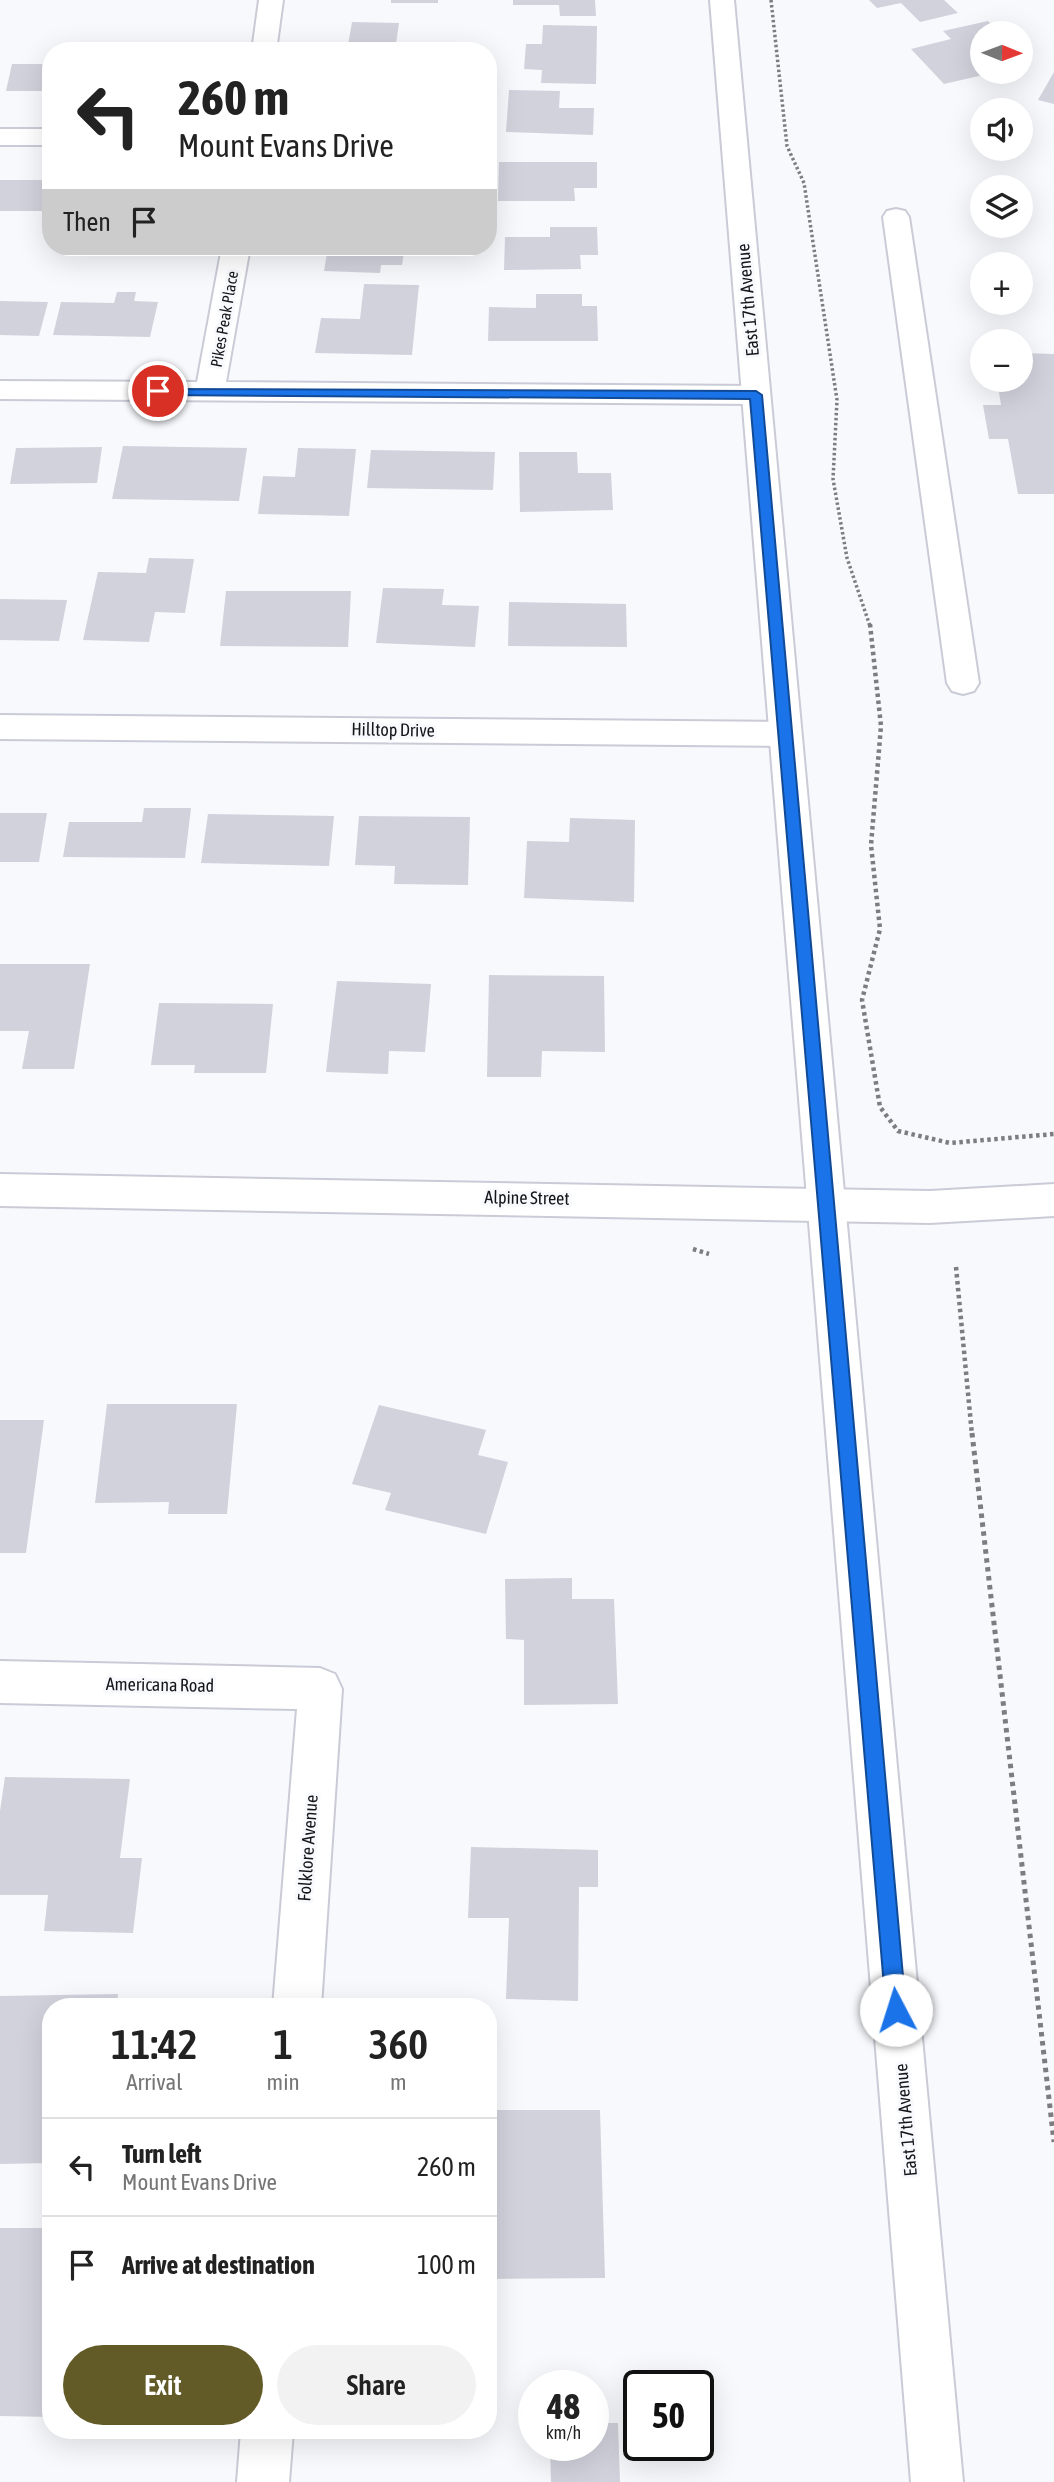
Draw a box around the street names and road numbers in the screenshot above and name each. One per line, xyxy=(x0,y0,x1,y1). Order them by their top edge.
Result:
street label: East 17th Avenue xyxy=(732,243,763,357)
street label: Pikes Peak Place xyxy=(207,269,241,369)
street label: Hilltop Drive xyxy=(351,718,435,741)
street label: Alpine Street xyxy=(484,1186,570,1209)
street label: Americana Road xyxy=(106,1673,214,1696)
street label: Folklore Avenue xyxy=(293,1794,322,1902)
street label: East 17th Avenue xyxy=(890,2063,921,2177)

